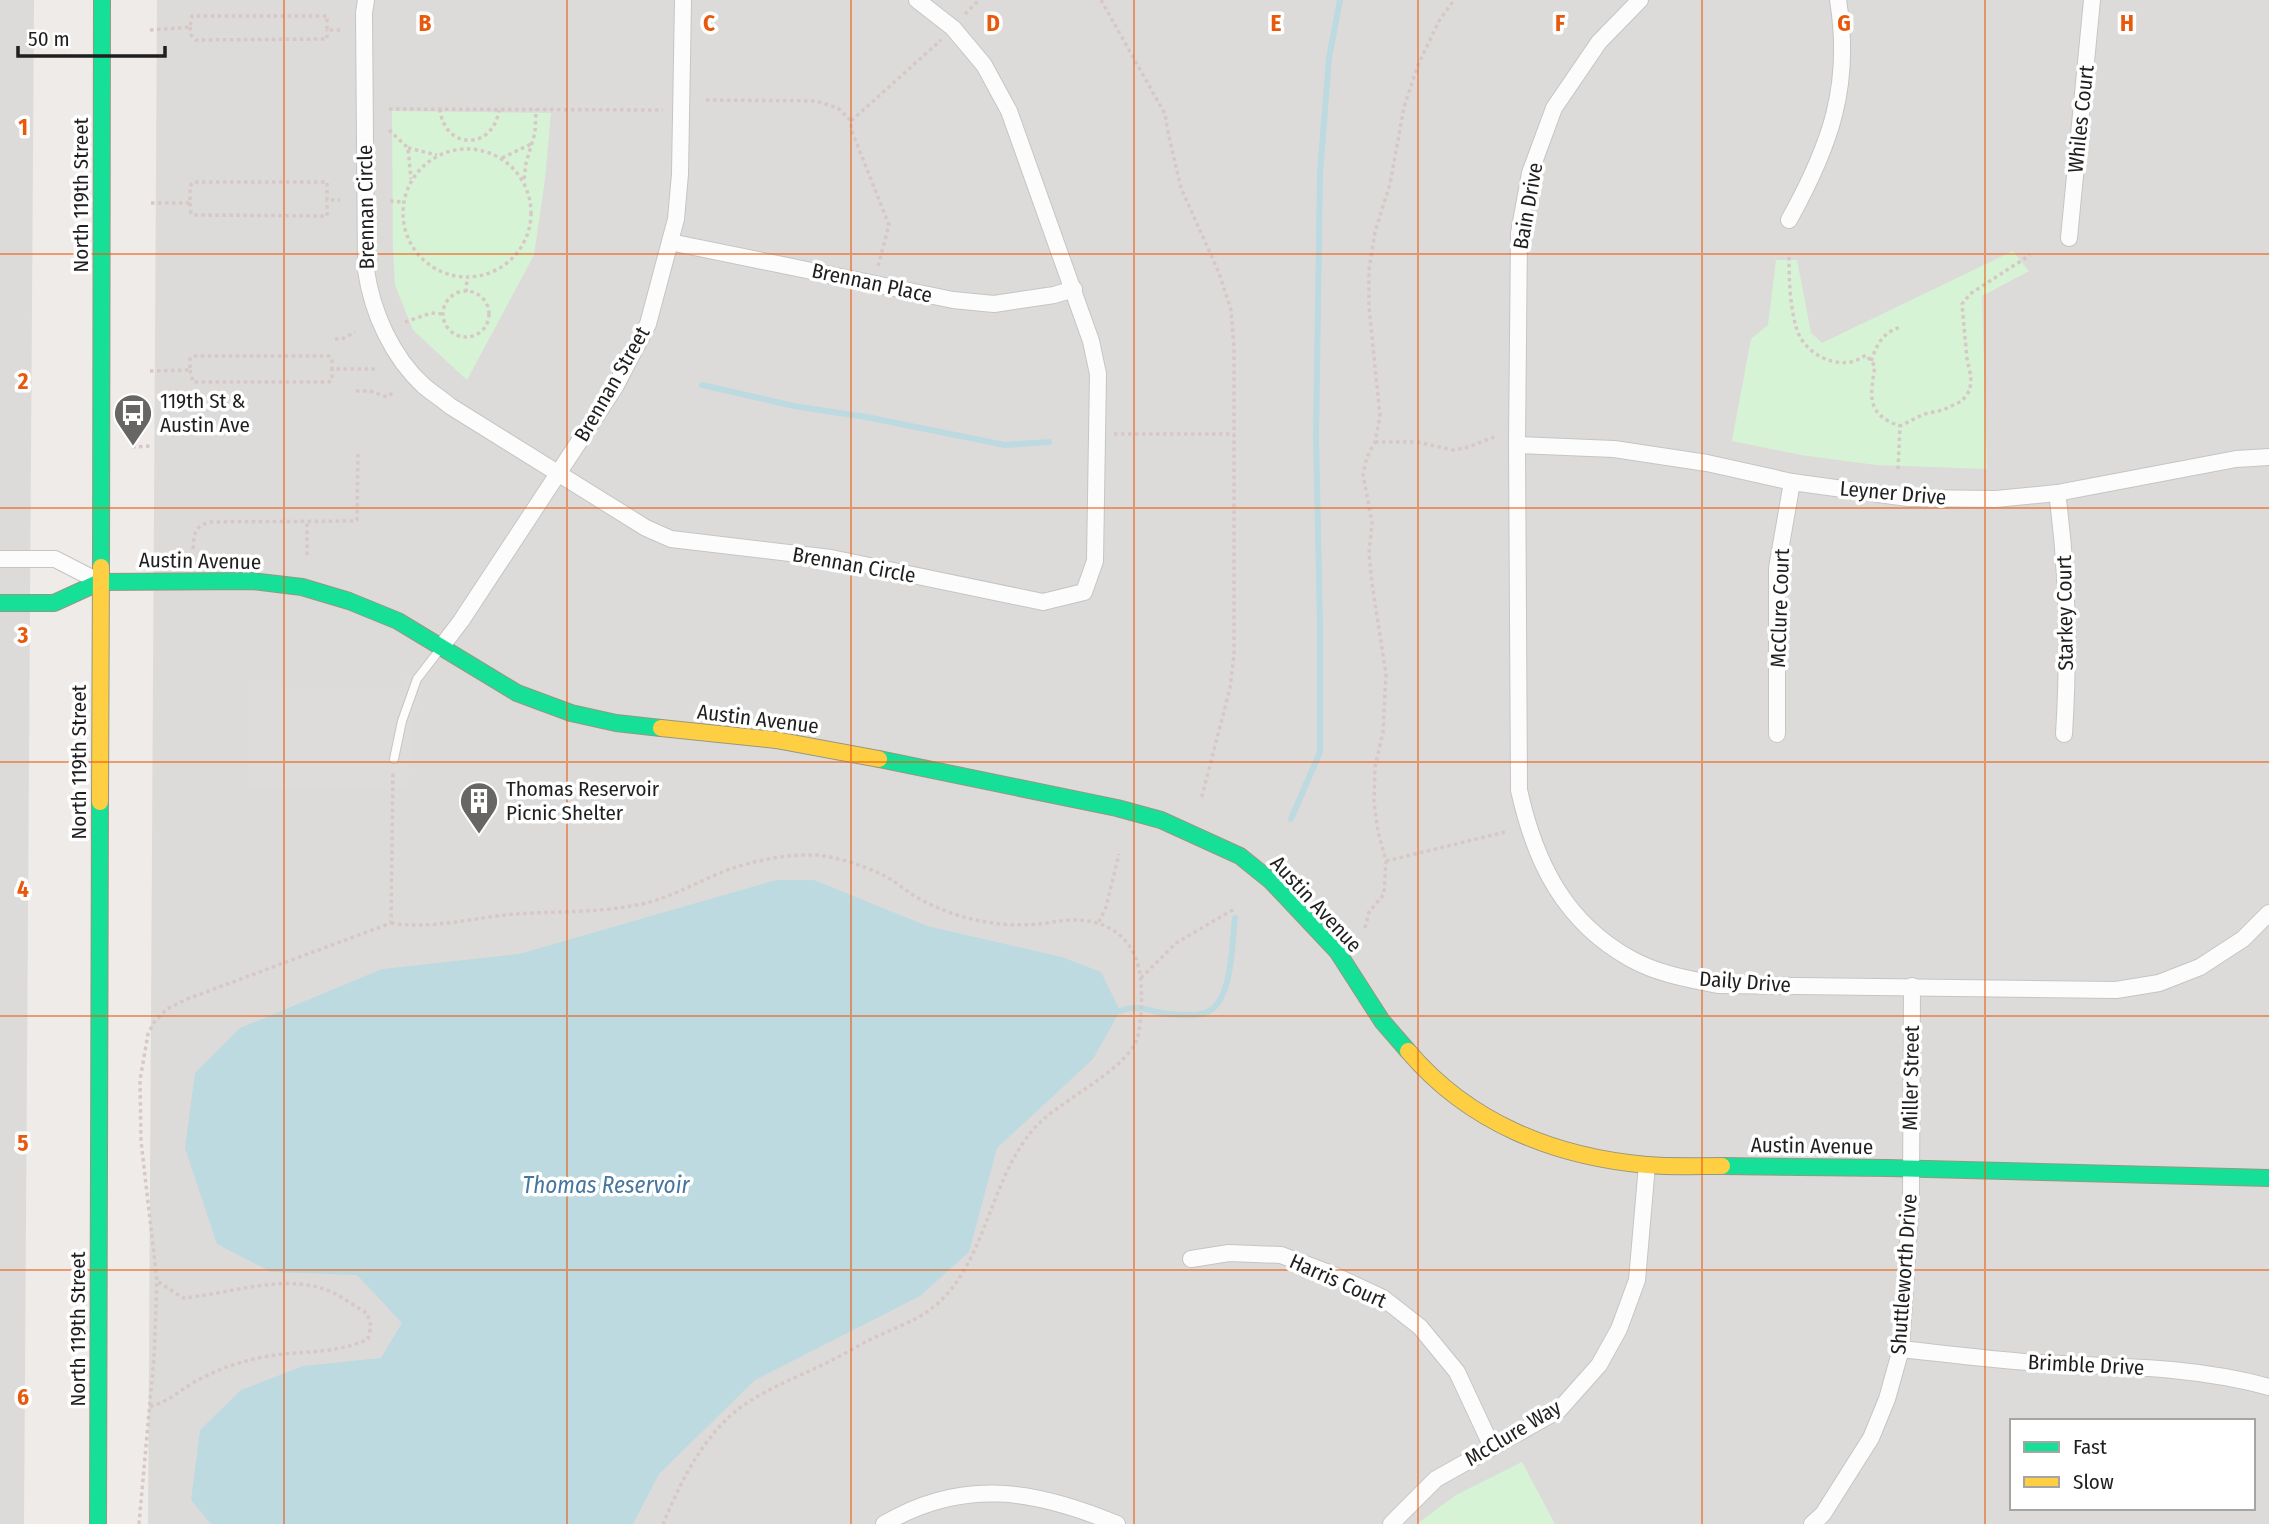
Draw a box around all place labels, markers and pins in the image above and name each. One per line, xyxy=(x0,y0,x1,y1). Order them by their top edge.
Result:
place label: 119th St & Austin Ave xyxy=(160,388,250,438)
bus stop icon: 119th St & Austin Ave xyxy=(112,392,154,447)
place label: Thomas Reservoir Picnic Shelter xyxy=(506,776,660,826)
building icon: Thomas Reservoir Picnic Shelter xyxy=(458,780,500,835)

